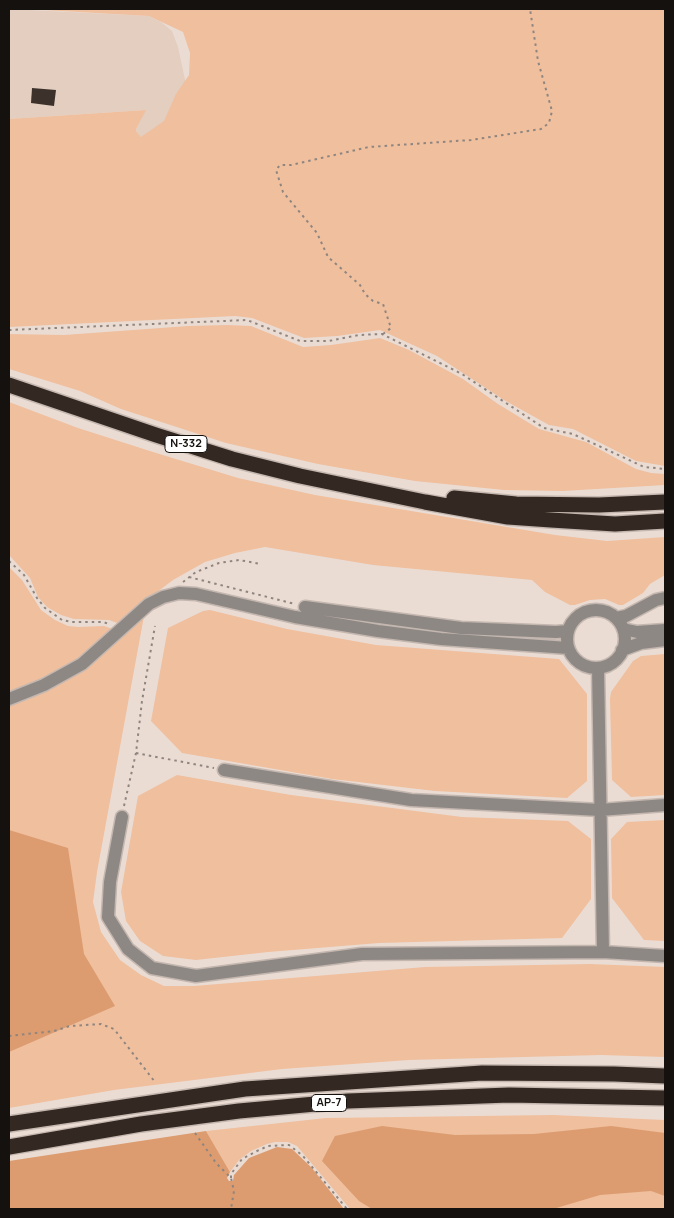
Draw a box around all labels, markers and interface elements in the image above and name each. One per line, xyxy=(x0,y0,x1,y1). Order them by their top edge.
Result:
road number: N-332 xyxy=(165,436,207,452)
road number: AP-7 xyxy=(312,1094,346,1112)

